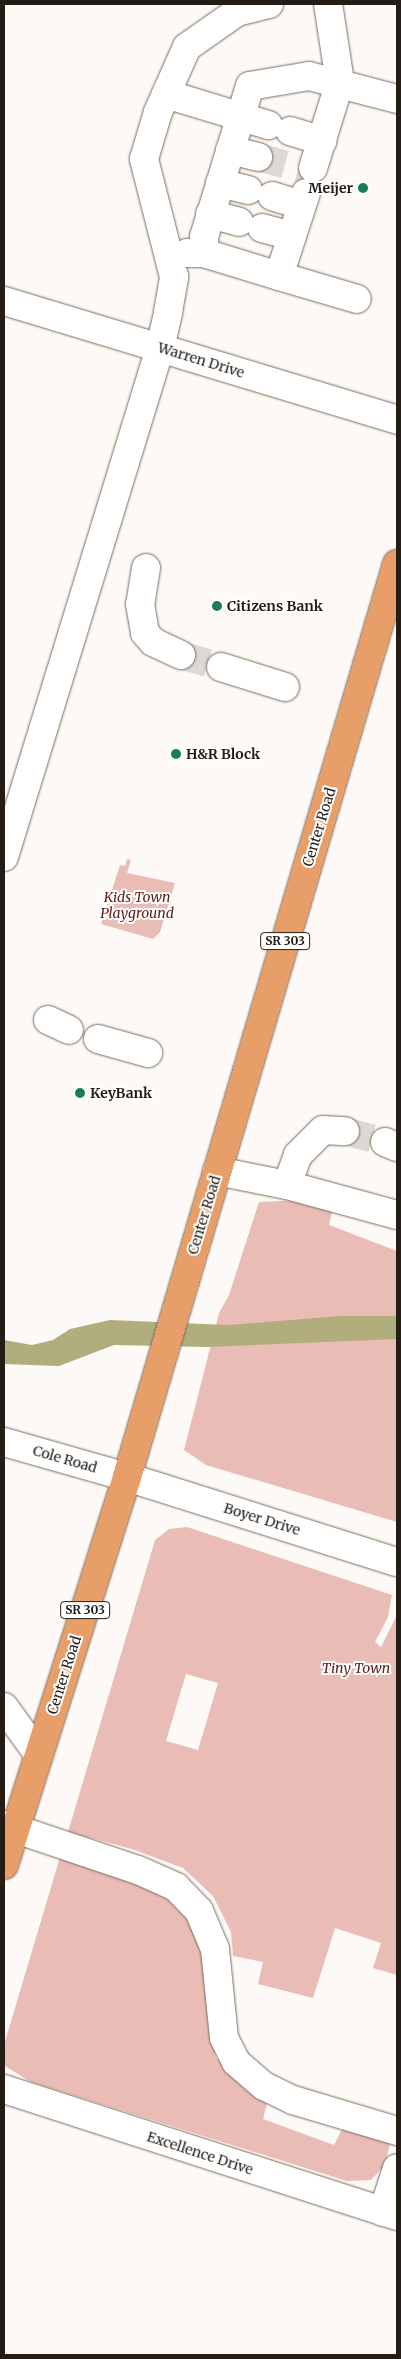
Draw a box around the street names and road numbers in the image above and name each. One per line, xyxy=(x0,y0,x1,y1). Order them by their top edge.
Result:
street label: Warren Drive xyxy=(156,339,246,381)
street label: Center Road xyxy=(299,786,339,868)
road number: SR 303 xyxy=(260,931,310,950)
street label: Center Road xyxy=(184,1174,224,1256)
street label: Cole Road xyxy=(31,1442,99,1476)
street label: Boyer Drive xyxy=(222,1499,302,1539)
road number: SR 303 xyxy=(60,1600,110,1620)
street label: Center Road xyxy=(43,1634,85,1716)
street label: Excellence Drive xyxy=(145,2128,255,2178)

